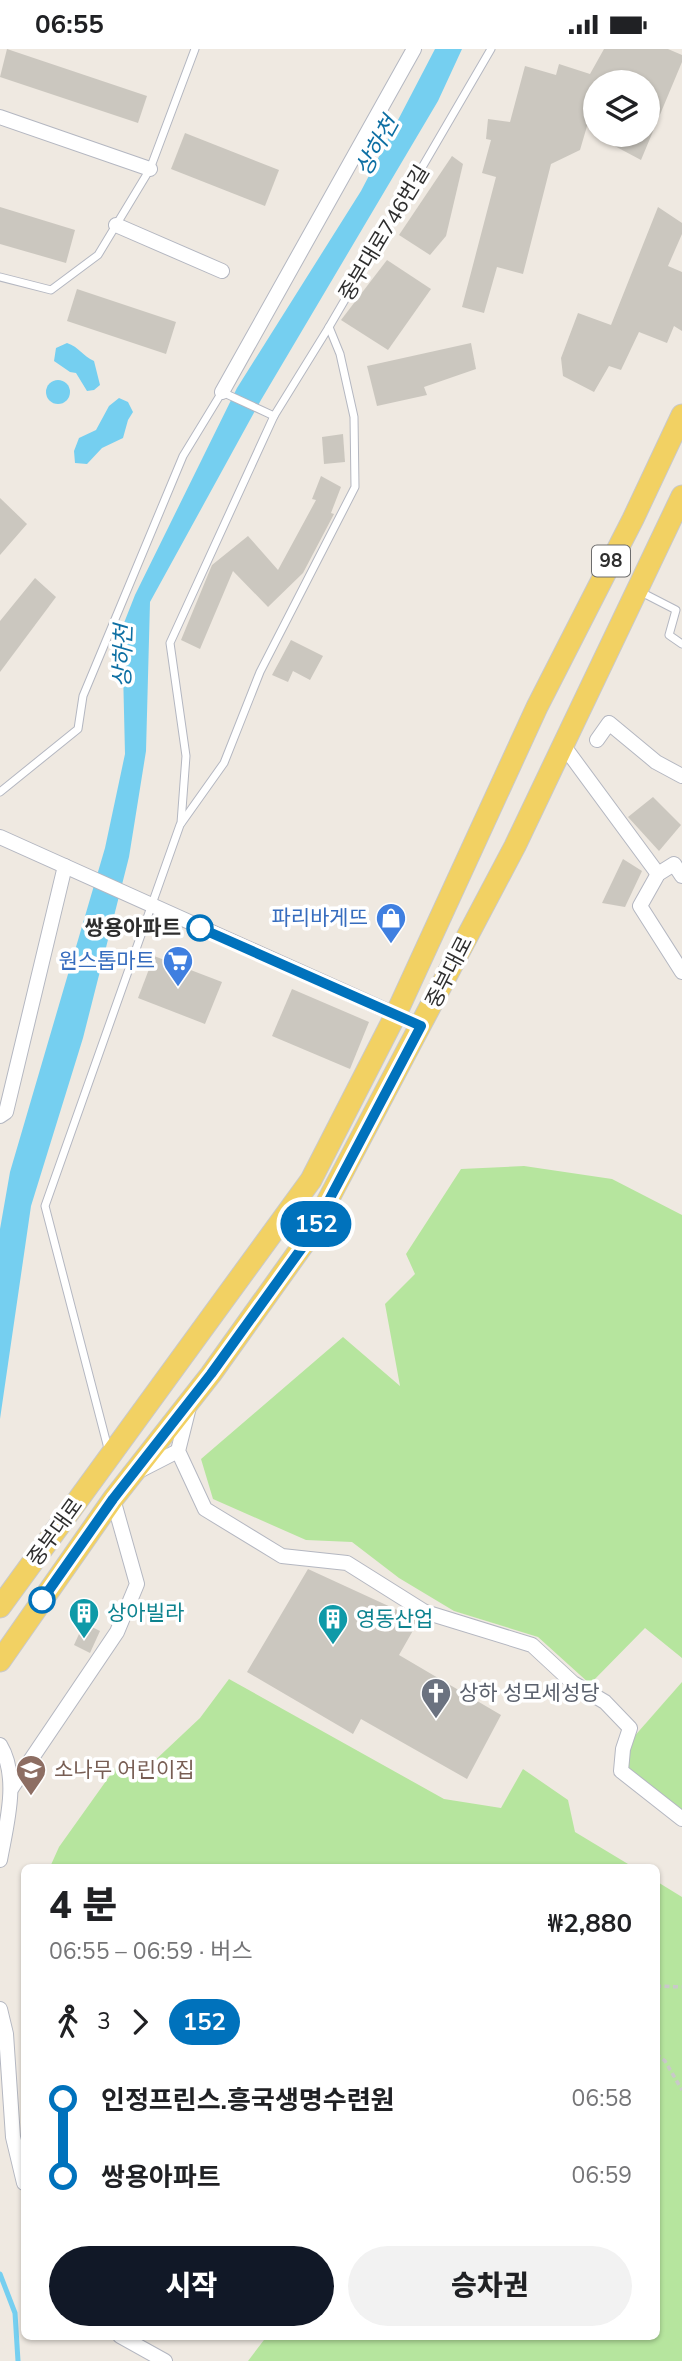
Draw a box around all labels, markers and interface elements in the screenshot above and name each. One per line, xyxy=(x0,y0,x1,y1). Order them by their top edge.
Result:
text: 06:55 xyxy=(35,7,104,42)
map controls xyxy=(583,70,660,147)
button: layers xyxy=(583,70,660,147)
water label: 상하천 xyxy=(348,108,407,181)
street label: 중부대로746번길 xyxy=(332,160,436,306)
road number: 98 xyxy=(592,545,630,576)
water label: 상하천 xyxy=(106,621,140,688)
shop icon: 파리바게뜨 xyxy=(374,901,408,945)
place label: 파리바게뜨 xyxy=(271,904,368,932)
place label: 쌍용아파트 xyxy=(84,914,181,942)
marker: 쌍용아파트 xyxy=(187,915,213,941)
street label: 중부대로 xyxy=(419,931,479,1013)
supermarket icon: 원스톱마트 xyxy=(161,944,195,988)
place label: 원스톱마트 xyxy=(58,947,155,975)
line badge: 152 xyxy=(276,1201,356,1247)
text: 152 xyxy=(294,1208,338,1240)
street label: 중부대로 xyxy=(21,1493,89,1571)
unlabelled marker xyxy=(29,1587,55,1613)
building icon: 상아빌라 xyxy=(67,1596,101,1640)
place label: 상아빌라 xyxy=(107,1599,184,1627)
building icon: 영동산업 xyxy=(316,1602,350,1646)
place label: 영동산업 xyxy=(356,1605,433,1633)
church icon: 상하 성모세성당 xyxy=(419,1676,453,1720)
place label: 상하 성모세성당 xyxy=(459,1679,600,1707)
school or university icon: 소나무 어린이집 xyxy=(14,1753,48,1797)
place label: 소나무 어린이집 xyxy=(54,1756,195,1784)
text: 4 분 xyxy=(49,1880,117,1931)
text: ₩2,880 xyxy=(548,1906,632,1941)
text: 06:55 – 06:59 · 버스 xyxy=(49,1936,253,1967)
icon: walk xyxy=(49,2003,87,2041)
icon: forward xyxy=(121,2003,159,2041)
text: 3 xyxy=(97,2006,111,2037)
text: 152 xyxy=(183,2006,226,2038)
text: 인정프린스.흥국생명수련원 xyxy=(101,2083,395,2118)
text: 06:58 xyxy=(572,2083,632,2114)
text: 쌍용아파트 xyxy=(101,2160,221,2195)
text: 06:59 xyxy=(572,2160,632,2191)
button: 시작 xyxy=(49,2246,334,2326)
button: 승차권 xyxy=(348,2246,632,2326)

